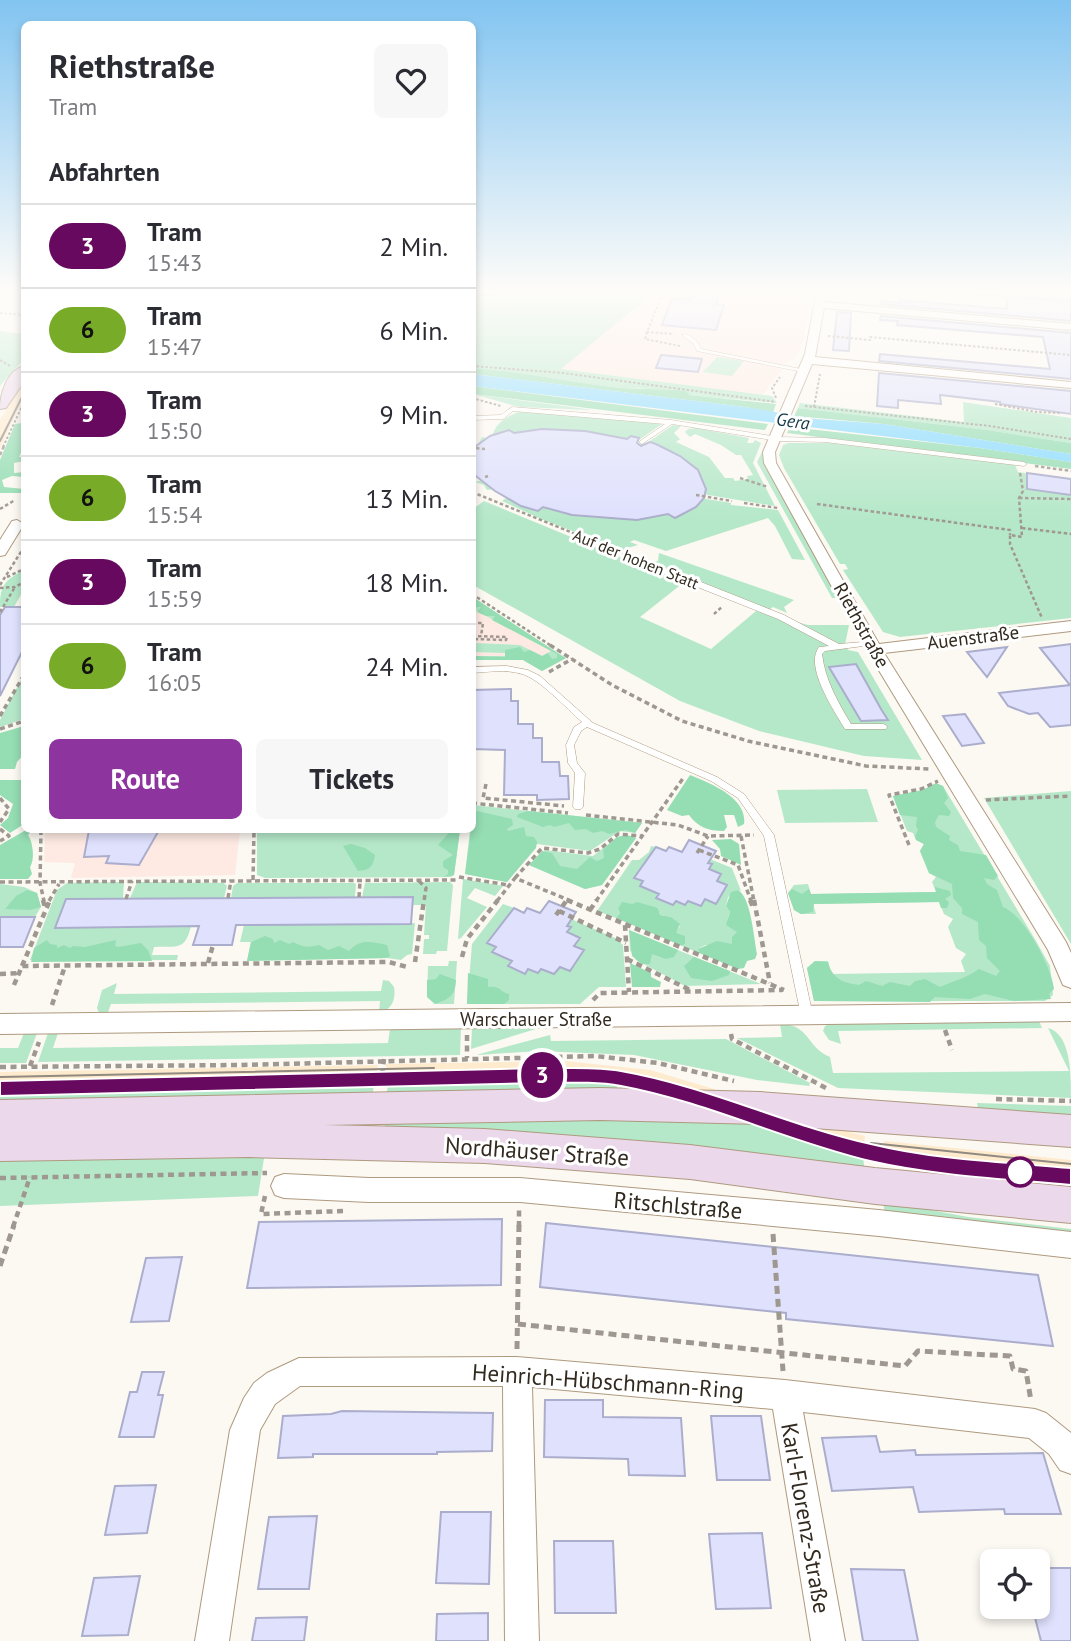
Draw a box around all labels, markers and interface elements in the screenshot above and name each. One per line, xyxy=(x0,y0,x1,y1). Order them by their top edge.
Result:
text: Riethstraße xyxy=(49,44,215,87)
button: heart xyxy=(374,44,448,118)
text: Tram xyxy=(49,92,97,121)
text: Abfahrten xyxy=(49,155,160,188)
text: Tram xyxy=(147,215,202,248)
text: 3 xyxy=(81,230,94,261)
text: 2 Min. xyxy=(380,230,448,263)
text: 15:43 xyxy=(147,248,202,277)
text: Tram xyxy=(147,299,202,332)
text: 6 xyxy=(81,314,94,345)
text: 6 Min. xyxy=(380,314,448,347)
text: 15:47 xyxy=(147,332,202,361)
text: Tram xyxy=(147,383,202,416)
text: 3 xyxy=(81,398,94,429)
text: 9 Min. xyxy=(380,398,448,431)
water label: Gera xyxy=(775,407,811,435)
text: 15:50 xyxy=(147,416,202,445)
text: Tram xyxy=(147,467,202,500)
text: 6 xyxy=(81,482,94,513)
text: 13 Min. xyxy=(365,482,448,515)
text: 15:54 xyxy=(147,500,202,529)
street label: Auf der hohen Statt xyxy=(570,525,702,594)
text: Tram xyxy=(147,551,202,584)
text: 3 xyxy=(81,566,94,597)
text: 18 Min. xyxy=(365,566,448,599)
street label: Riethstraße xyxy=(829,578,895,672)
text: 15:59 xyxy=(147,584,202,613)
street label: Auenstraße xyxy=(926,619,1020,655)
text: Tram xyxy=(147,635,202,668)
text: 6 xyxy=(81,650,94,681)
text: 24 Min. xyxy=(365,650,448,683)
text: 16:05 xyxy=(147,668,202,697)
button: Route xyxy=(49,739,242,819)
button: Tickets xyxy=(256,739,448,819)
street label: Warschauer Straße xyxy=(460,1007,612,1031)
line badge: 3 xyxy=(519,1052,565,1098)
text: 3 xyxy=(535,1059,549,1090)
street label: Nordhäuser Straße xyxy=(444,1130,630,1172)
unlabelled marker xyxy=(1005,1157,1035,1187)
street label: Ritschlstraße xyxy=(612,1185,744,1225)
street label: Heinrich-Hübschmann-Ring xyxy=(471,1357,745,1405)
street label: Karl-Florenz-Straße xyxy=(775,1421,837,1615)
map controls xyxy=(980,1549,1050,1619)
button: locate xyxy=(980,1549,1050,1619)

